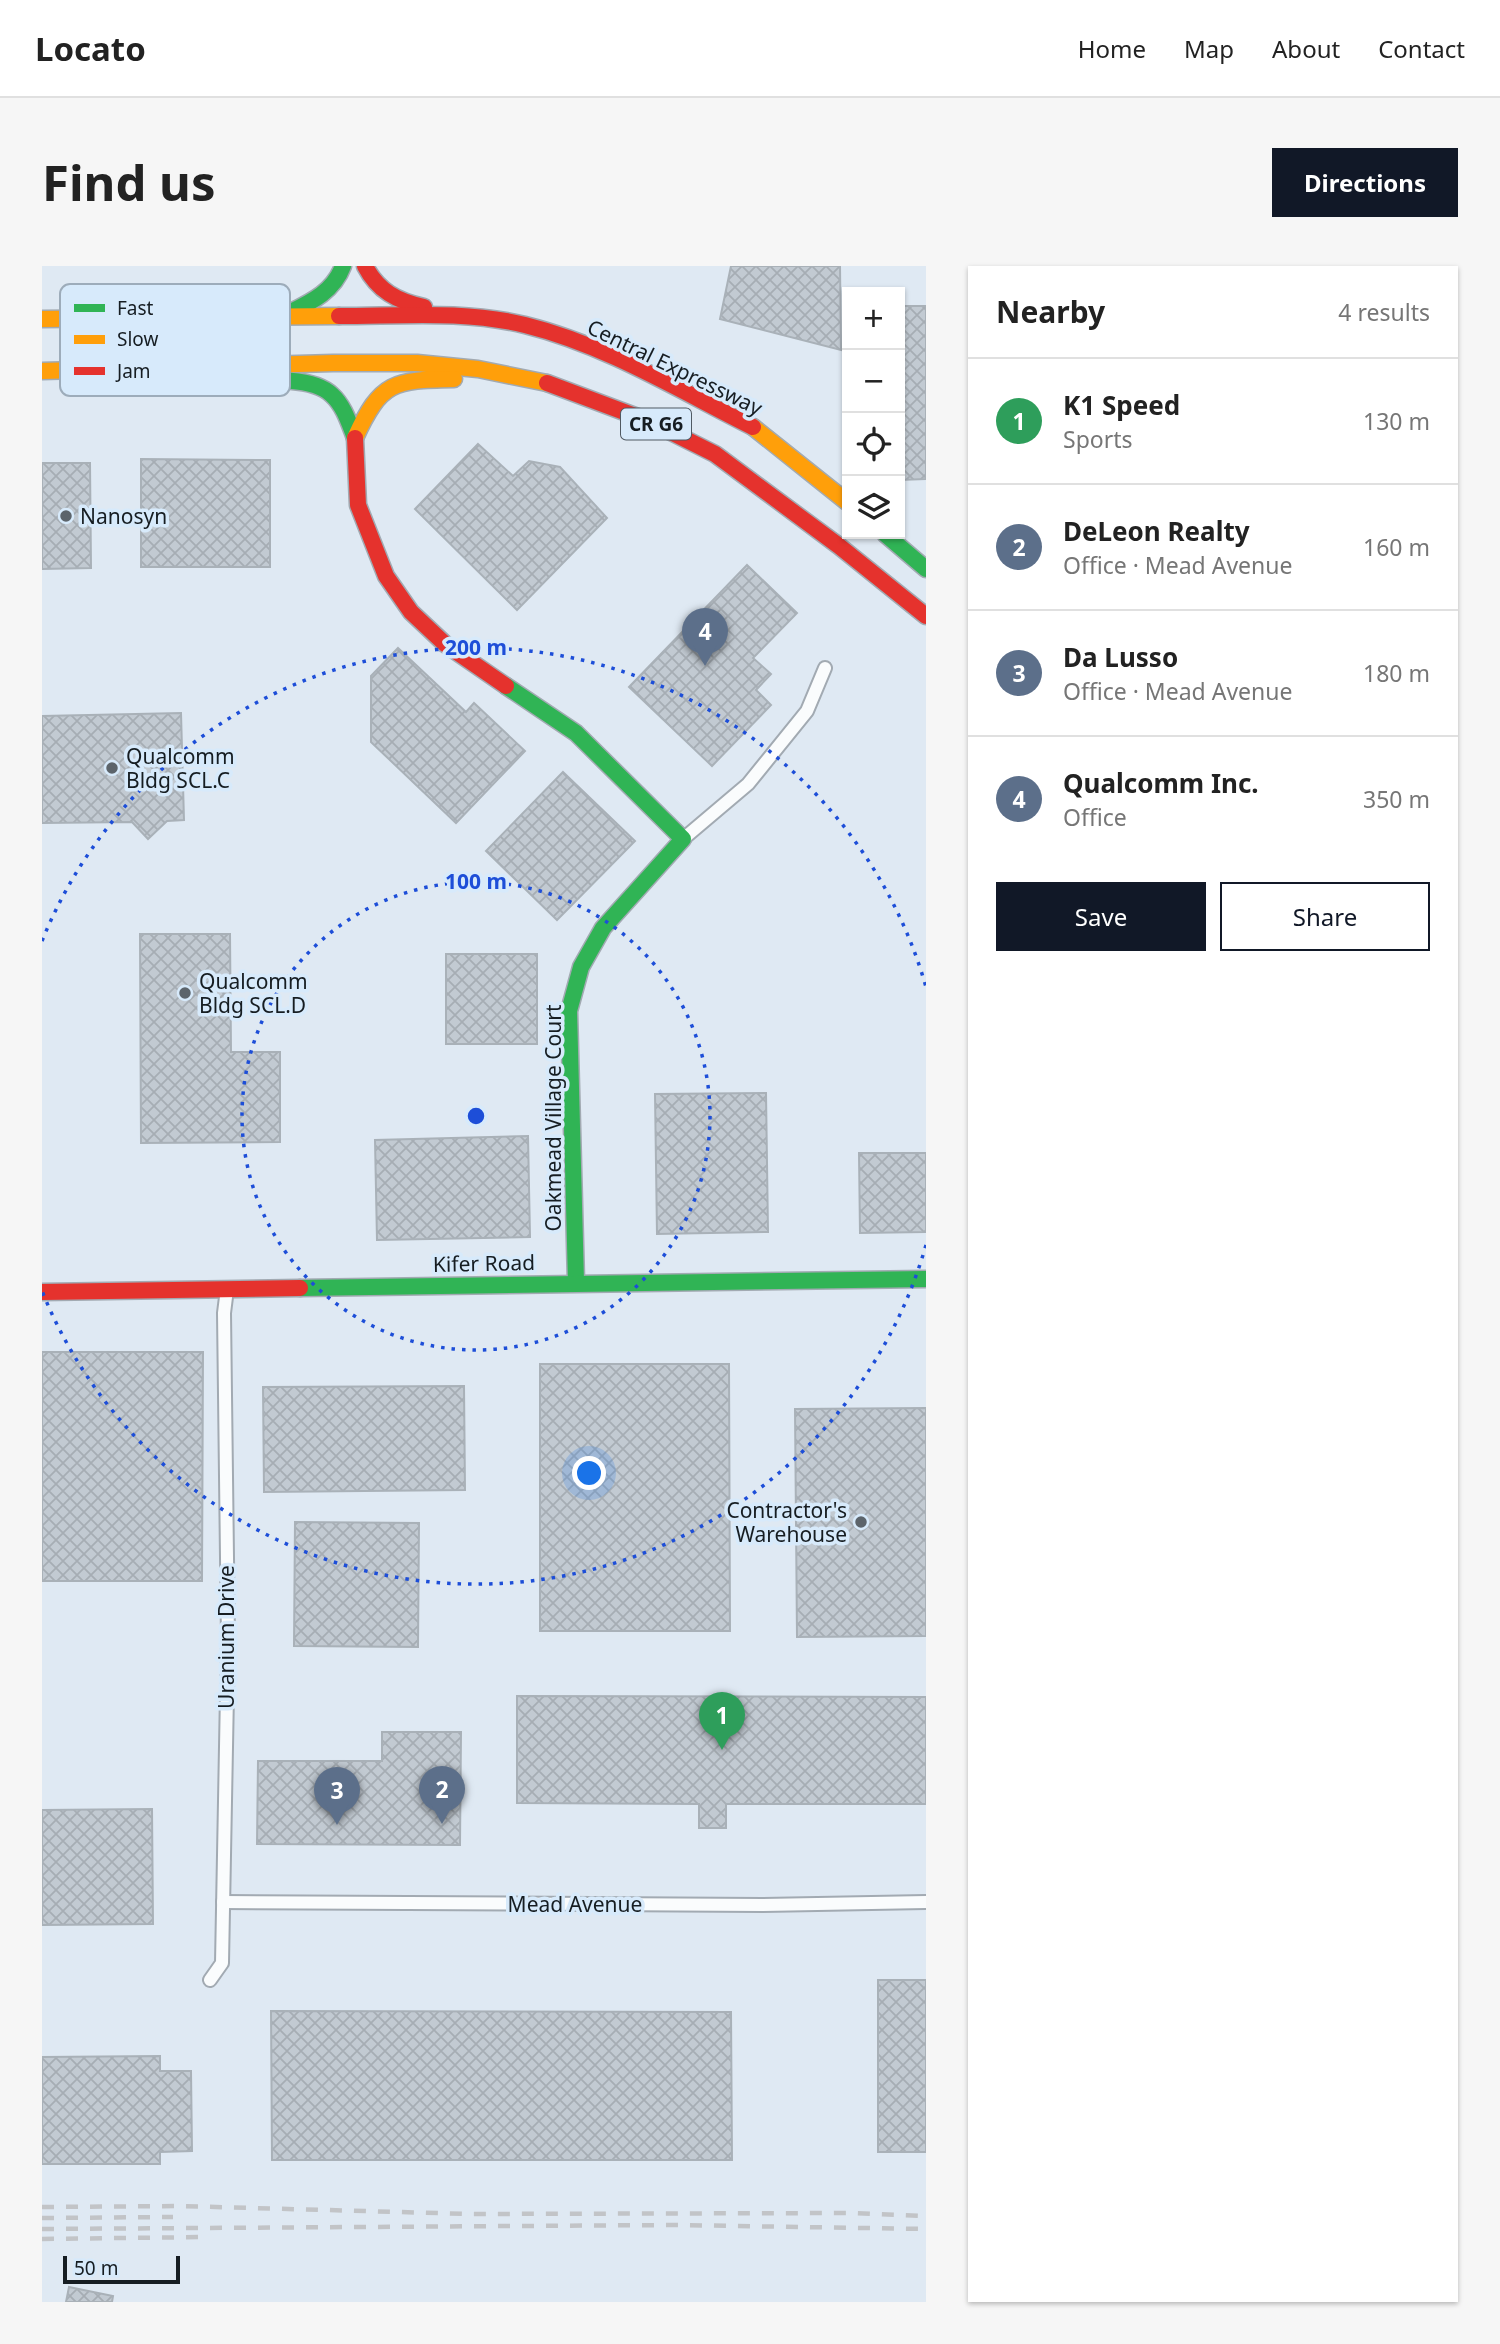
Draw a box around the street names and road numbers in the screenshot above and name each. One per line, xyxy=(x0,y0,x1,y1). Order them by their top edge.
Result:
street label: Central Expressway xyxy=(583,312,767,422)
road number: CR G6 xyxy=(621,408,691,440)
street label: Oakmead Village Court xyxy=(539,1004,567,1232)
street label: Kifer Road xyxy=(433,1248,535,1278)
street label: Uranium Drive xyxy=(212,1565,240,1709)
street label: Mead Avenue xyxy=(508,1890,642,1918)

